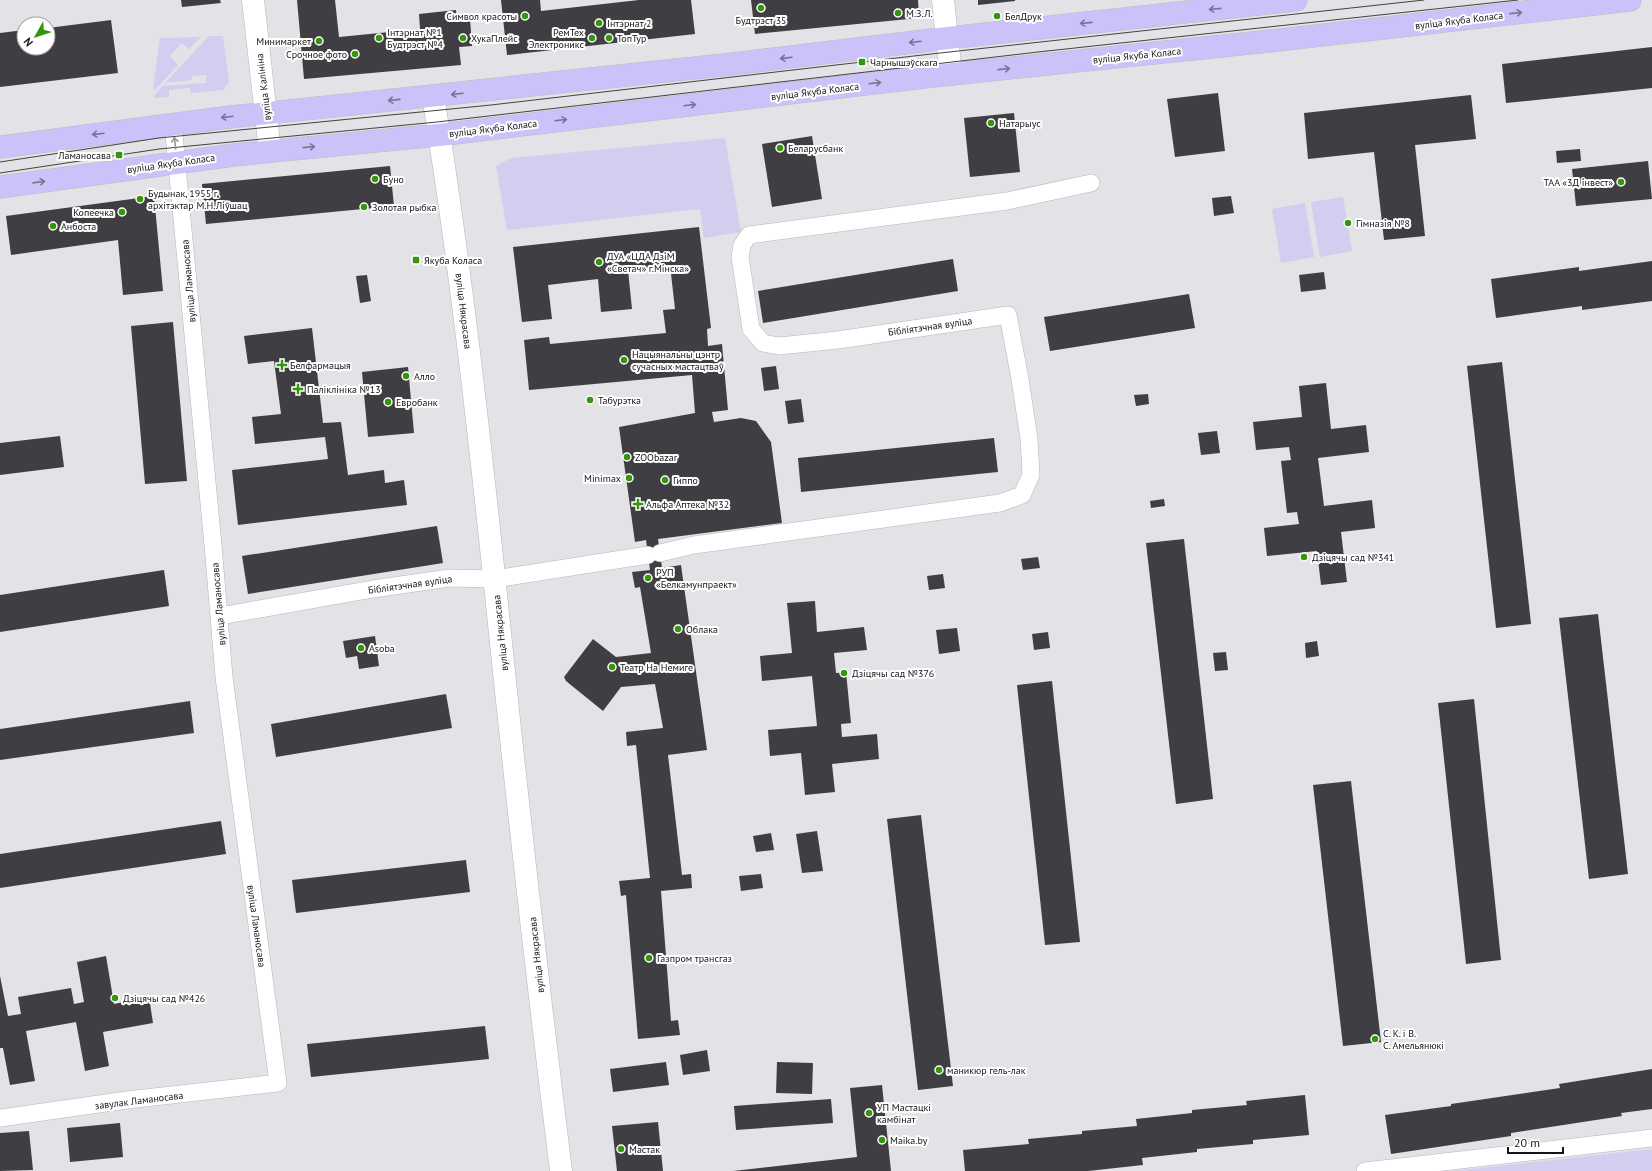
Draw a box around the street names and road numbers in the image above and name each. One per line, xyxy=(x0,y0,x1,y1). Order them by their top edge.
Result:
street label: вуліца Якуба Коласа xyxy=(1414,9,1504,32)
street label: вуліца Якуба Коласа xyxy=(1092,44,1182,67)
street label: вуліца Калініна xyxy=(253,53,274,121)
street label: вуліца Якуба Коласа xyxy=(770,80,860,103)
street label: вуліца Якуба Коласа xyxy=(448,117,538,140)
street label: вуліца Якуба Коласа xyxy=(126,151,216,176)
street label: вуліца Ламаносава xyxy=(178,239,199,323)
street label: вуліца Някрасава xyxy=(452,272,475,350)
street label: Бібліятэчная вуліца xyxy=(887,314,973,339)
street label: вуліца Ламаносава xyxy=(208,562,229,646)
street label: Бібліятэчная вуліца xyxy=(367,572,453,597)
street label: вуліца Някрасава xyxy=(490,594,511,672)
street label: вуліца Ламаносава xyxy=(244,884,269,968)
street label: вуліца Някрасава xyxy=(526,916,547,994)
street label: завулак Ламаносава xyxy=(94,1089,184,1112)

